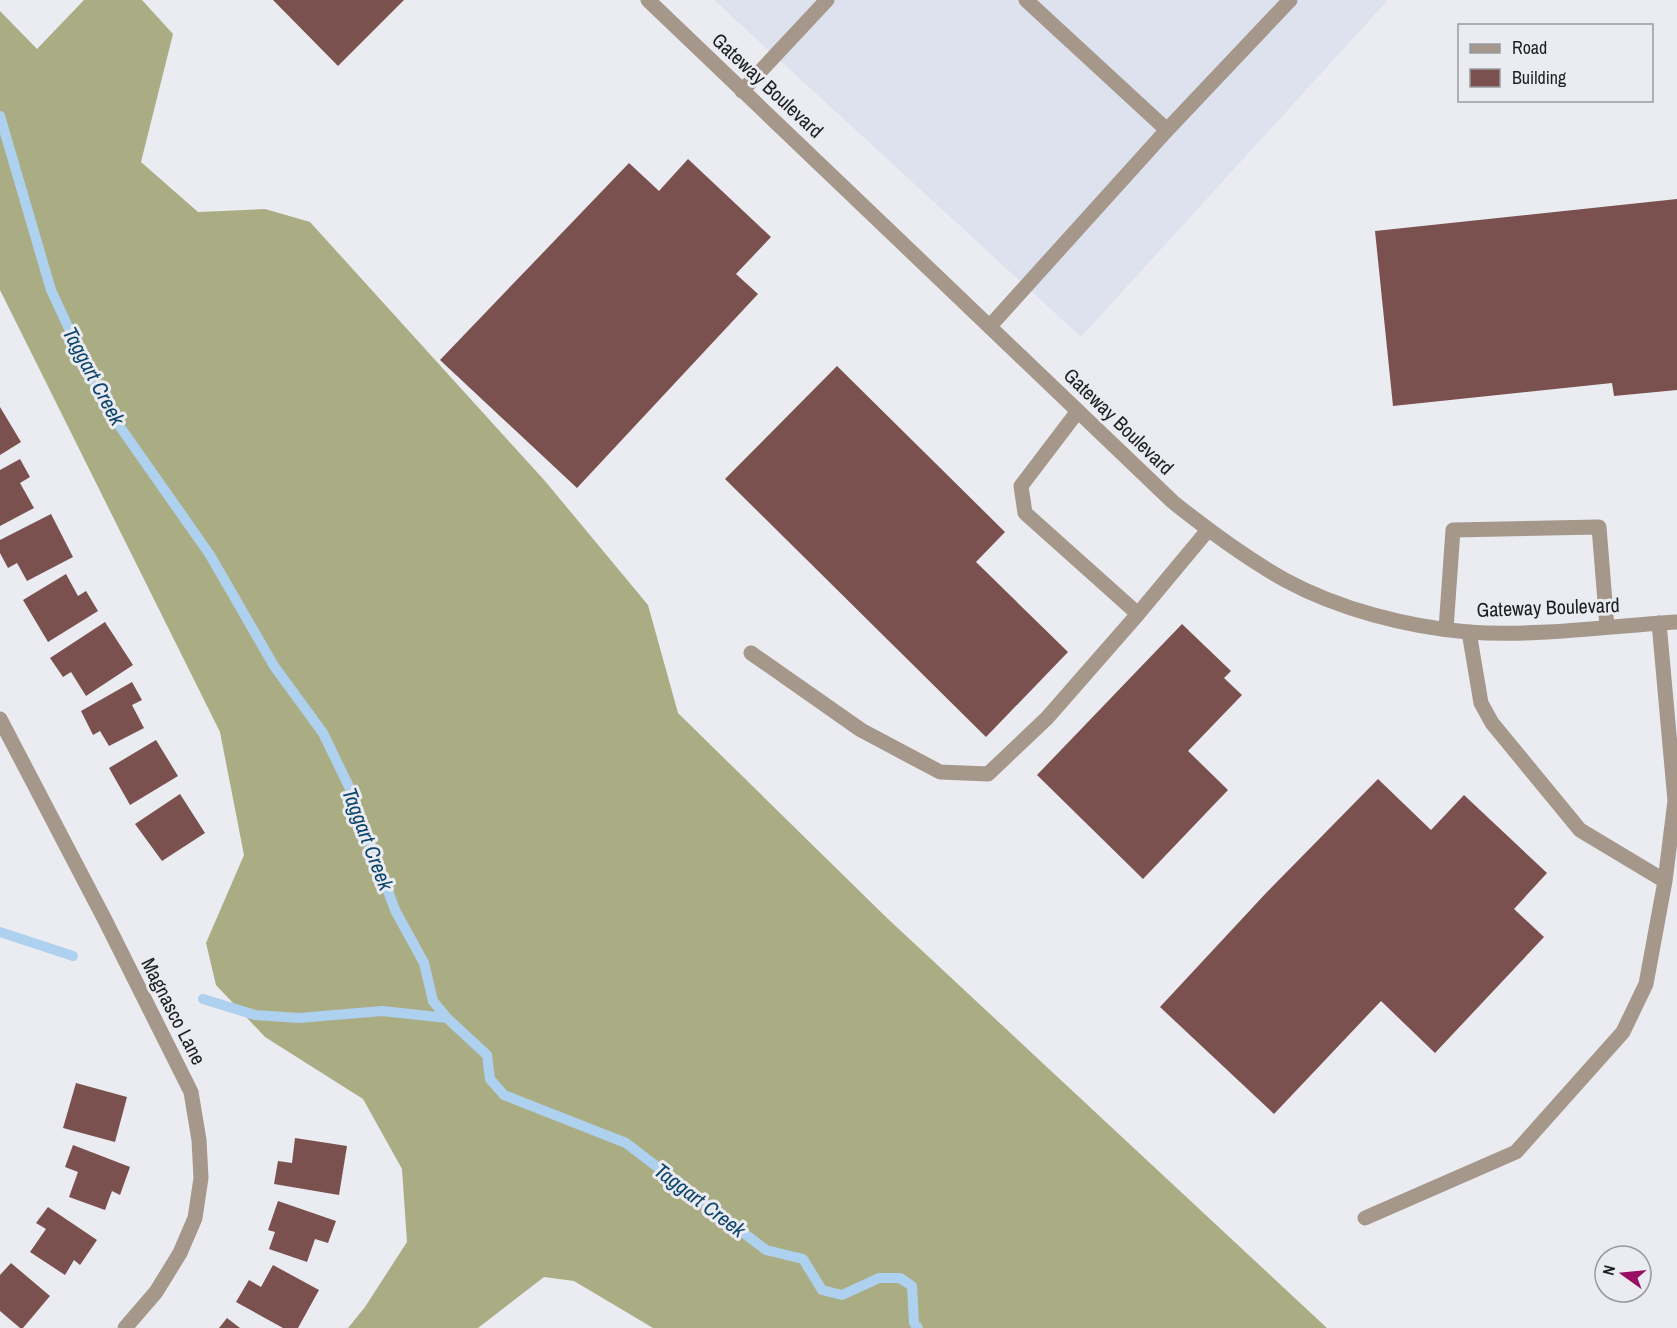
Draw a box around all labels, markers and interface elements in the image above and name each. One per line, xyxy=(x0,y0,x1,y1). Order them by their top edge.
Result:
legend xyxy=(1458,24,1653,102)
street label: Gateway Boulevard xyxy=(706,26,830,144)
text: Road xyxy=(1512,35,1547,60)
text: Building xyxy=(1512,65,1567,90)
water label: Taggart Creek xyxy=(56,322,133,432)
street label: Gateway Boulevard xyxy=(1058,362,1180,480)
street label: Gateway Boulevard xyxy=(1476,591,1620,623)
water label: Taggart Creek xyxy=(335,784,401,896)
street label: Magnasco Lane xyxy=(135,953,213,1069)
water label: Taggart Creek xyxy=(648,1156,753,1245)
north arrow xyxy=(1593,1244,1653,1304)
text: N xyxy=(1597,1263,1620,1278)

